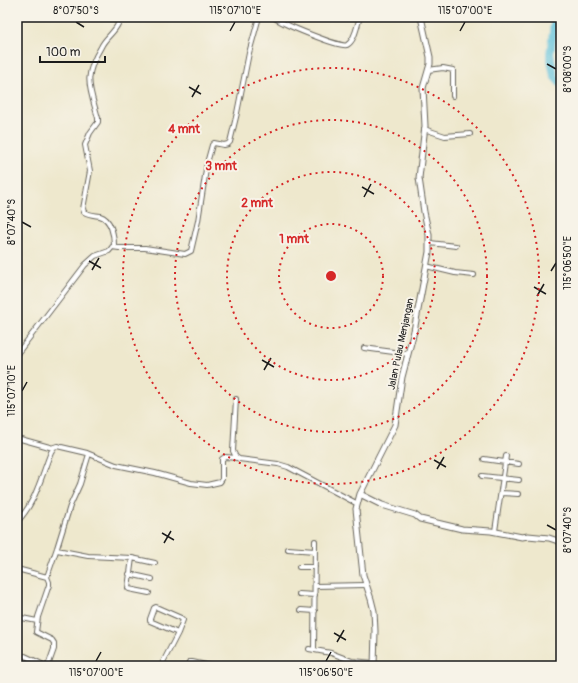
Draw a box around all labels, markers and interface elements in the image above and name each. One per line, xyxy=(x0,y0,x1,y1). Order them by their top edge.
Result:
text: 8°07'50"S xyxy=(53,5,99,17)
text: 115°07'10"E xyxy=(209,5,261,17)
text: 115°07'00"E xyxy=(438,5,492,17)
scale bar xyxy=(40,38,105,64)
text: 100 m xyxy=(46,45,81,60)
text: 8°08'00"S xyxy=(562,45,574,92)
text: 4 mnt xyxy=(167,122,201,137)
text: 3 mnt xyxy=(205,159,238,174)
text: 2 mnt xyxy=(241,196,274,211)
text: 8°07'40"S xyxy=(6,199,18,245)
text: 1 mnt xyxy=(279,232,310,247)
text: 115°06'50"E xyxy=(562,236,574,290)
centre of rings xyxy=(324,269,338,283)
street label: Jalan Pulau Menjangan xyxy=(385,297,417,391)
text: 115°07'10"E xyxy=(6,365,18,417)
text: 8°07'40"S xyxy=(562,507,574,553)
text: 115°07'00"E xyxy=(69,667,123,679)
text: 115°06'50"E xyxy=(299,667,353,679)

